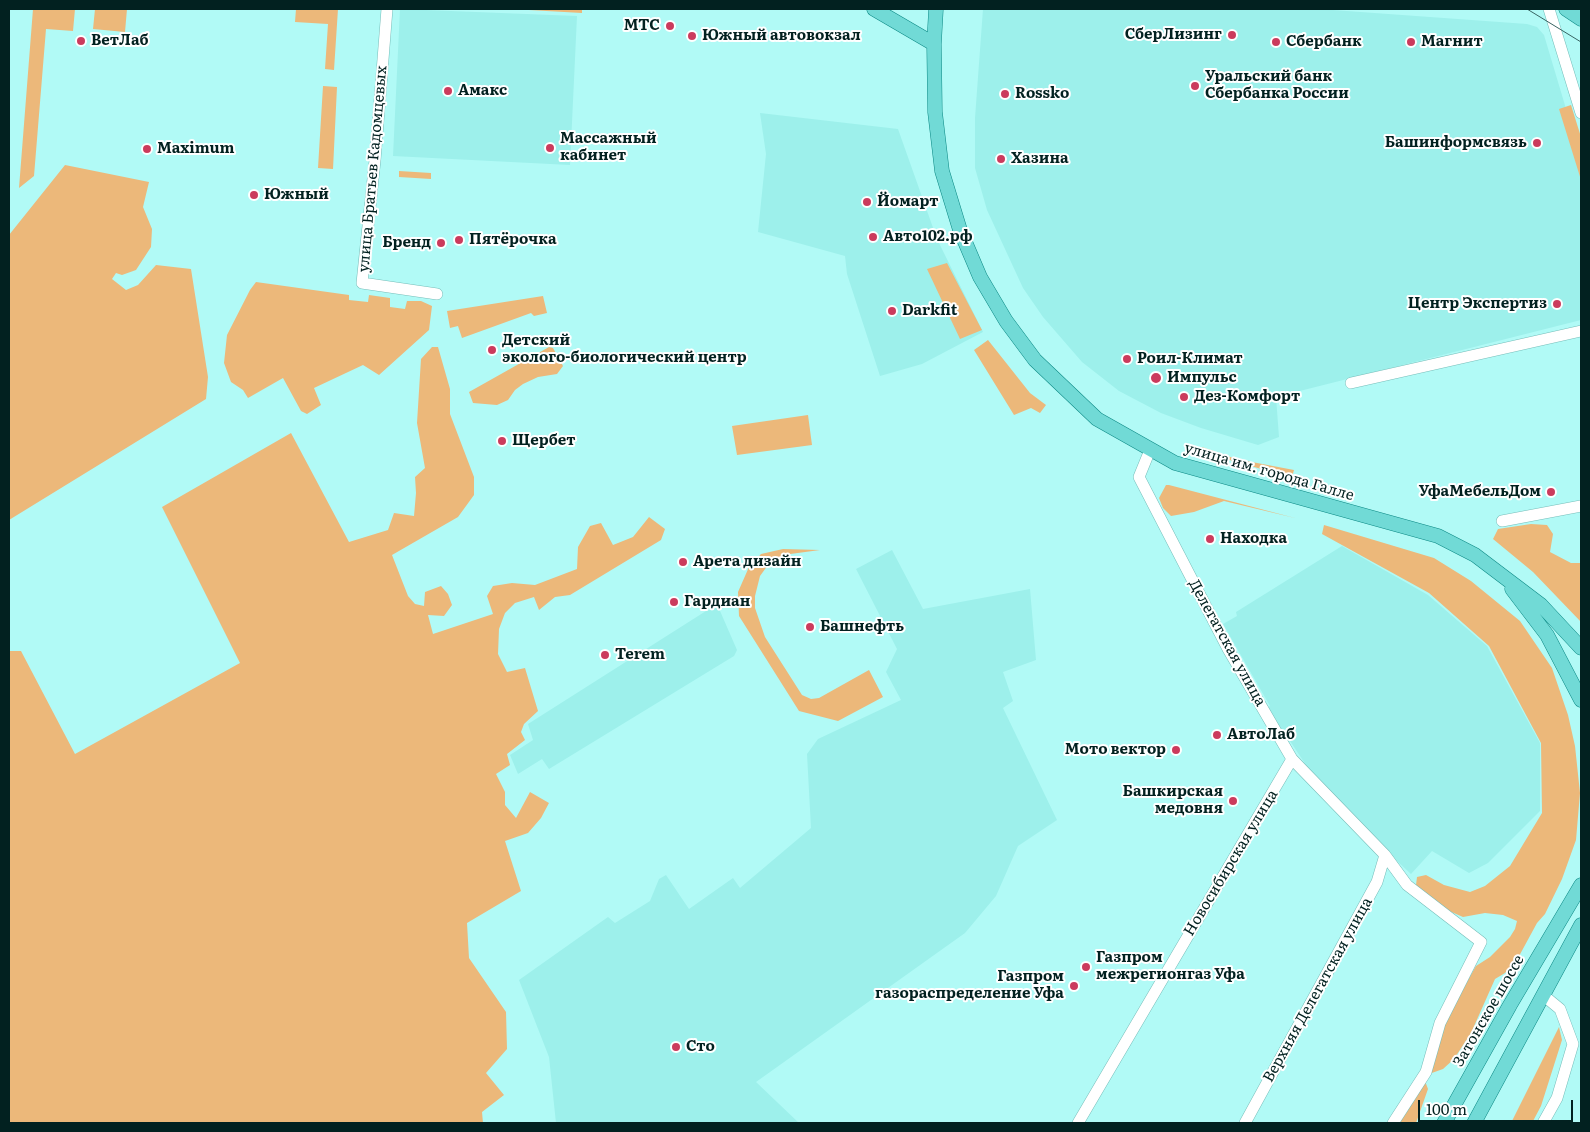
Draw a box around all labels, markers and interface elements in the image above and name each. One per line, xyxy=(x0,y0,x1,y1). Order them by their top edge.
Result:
place label: МТС xyxy=(624,17,660,35)
marker: МТС xyxy=(664,20,676,32)
place label: СберЛизинг xyxy=(1125,26,1222,44)
place label: Южный автовокзал xyxy=(702,27,861,45)
marker: СберЛизинг xyxy=(1226,29,1238,41)
marker: Южный автовокзал xyxy=(686,30,698,42)
place label: ВетЛаб xyxy=(91,32,149,50)
place label: Сбербанк xyxy=(1286,33,1362,51)
place label: Магнит xyxy=(1421,33,1483,51)
marker: ВетЛаб xyxy=(75,35,87,47)
marker: Сбербанк xyxy=(1270,36,1282,48)
marker: Магнит xyxy=(1405,36,1417,48)
street label: улица Братьев Кадомцевых xyxy=(355,65,391,273)
place label: Уральский банк Сбербанка России xyxy=(1205,68,1349,103)
marker: Уральский банк Сбербанка России xyxy=(1189,80,1201,92)
place label: Амакс xyxy=(458,82,507,100)
marker: Амакс xyxy=(442,85,454,97)
place label: Rossko xyxy=(1015,85,1069,103)
marker: Rossko xyxy=(999,88,1011,100)
place label: Массажный кабинет xyxy=(560,130,657,165)
place label: Башинформсвязь xyxy=(1385,134,1527,152)
marker: Башинформсвязь xyxy=(1531,137,1543,149)
place label: Maximum xyxy=(157,140,235,158)
marker: Массажный кабинет xyxy=(544,142,556,154)
marker: Maximum xyxy=(141,143,153,155)
place label: Хазина xyxy=(1011,150,1069,168)
marker: Хазина xyxy=(995,153,1007,165)
place label: Южный xyxy=(264,186,329,204)
marker: Южный xyxy=(248,189,260,201)
place label: Йомарт xyxy=(877,193,939,211)
marker: Йомарт xyxy=(861,196,873,208)
place label: Авто102.рф xyxy=(883,228,973,246)
place label: Пятёрочка xyxy=(469,231,557,249)
marker: Авто102.рф xyxy=(867,231,879,243)
place label: Бренд xyxy=(382,234,431,252)
marker: Пятёрочка xyxy=(453,234,465,246)
marker: Бренд xyxy=(435,237,447,249)
place label: Центр Экспертиз xyxy=(1408,295,1547,313)
marker: Центр Экспертиз xyxy=(1551,298,1563,310)
place label: Darkfit xyxy=(902,302,957,320)
marker: Darkfit xyxy=(886,305,898,317)
place label: Детский эколого-биологический центр xyxy=(502,332,747,367)
marker: Детский эколого-биологический центр xyxy=(486,344,498,356)
place label: Роил-Климат xyxy=(1137,350,1243,368)
marker: Роил-Климат xyxy=(1121,353,1133,365)
place label: Импульс xyxy=(1167,369,1237,387)
marker: Импульс xyxy=(1149,371,1163,385)
place label: Дез‑Комфорт xyxy=(1194,388,1300,406)
marker: Дез‑Комфорт xyxy=(1178,391,1190,403)
place label: Щербет xyxy=(512,432,575,450)
marker: Щербет xyxy=(496,435,508,447)
street label: улица им. города Галле xyxy=(1182,439,1356,505)
place label: УфаМебельДом xyxy=(1419,483,1541,501)
marker: УфаМебельДом xyxy=(1545,486,1557,498)
place label: Находка xyxy=(1220,530,1287,548)
marker: Находка xyxy=(1204,533,1216,545)
place label: Арета дизайн xyxy=(693,553,801,571)
marker: Арета дизайн xyxy=(677,556,689,568)
street label: Делегатская улица xyxy=(1185,577,1269,709)
place label: Гардиан xyxy=(684,593,750,611)
marker: Гардиан xyxy=(668,596,680,608)
place label: Башнефть xyxy=(820,618,904,636)
marker: Башнефть xyxy=(804,621,816,633)
place label: Terem xyxy=(615,646,665,664)
marker: Terem xyxy=(599,649,611,661)
place label: АвтоЛаб xyxy=(1227,726,1295,744)
marker: АвтоЛаб xyxy=(1211,729,1223,741)
place label: Мото вектор xyxy=(1065,741,1166,759)
marker: Мото вектор xyxy=(1170,744,1182,756)
place label: Башкирская медовня xyxy=(1123,783,1223,818)
street label: Новосибирская улица xyxy=(1180,787,1282,939)
marker: Башкирская медовня xyxy=(1227,795,1239,807)
street label: Верхняя Делегатская улица xyxy=(1260,894,1376,1086)
place label: Газпром межрегионгаз Уфа xyxy=(1096,949,1245,984)
street label: Затонское шоссе xyxy=(1450,952,1528,1070)
marker: Газпром межрегионгаз Уфа xyxy=(1080,961,1092,973)
place label: Газпром газораспределение Уфа xyxy=(875,968,1064,1003)
marker: Газпром газораспределение Уфа xyxy=(1068,980,1080,992)
place label: Сто xyxy=(686,1038,715,1056)
marker: Сто xyxy=(670,1041,682,1053)
scale bar xyxy=(1420,1090,1575,1122)
text: 100 m xyxy=(1426,1097,1467,1120)

